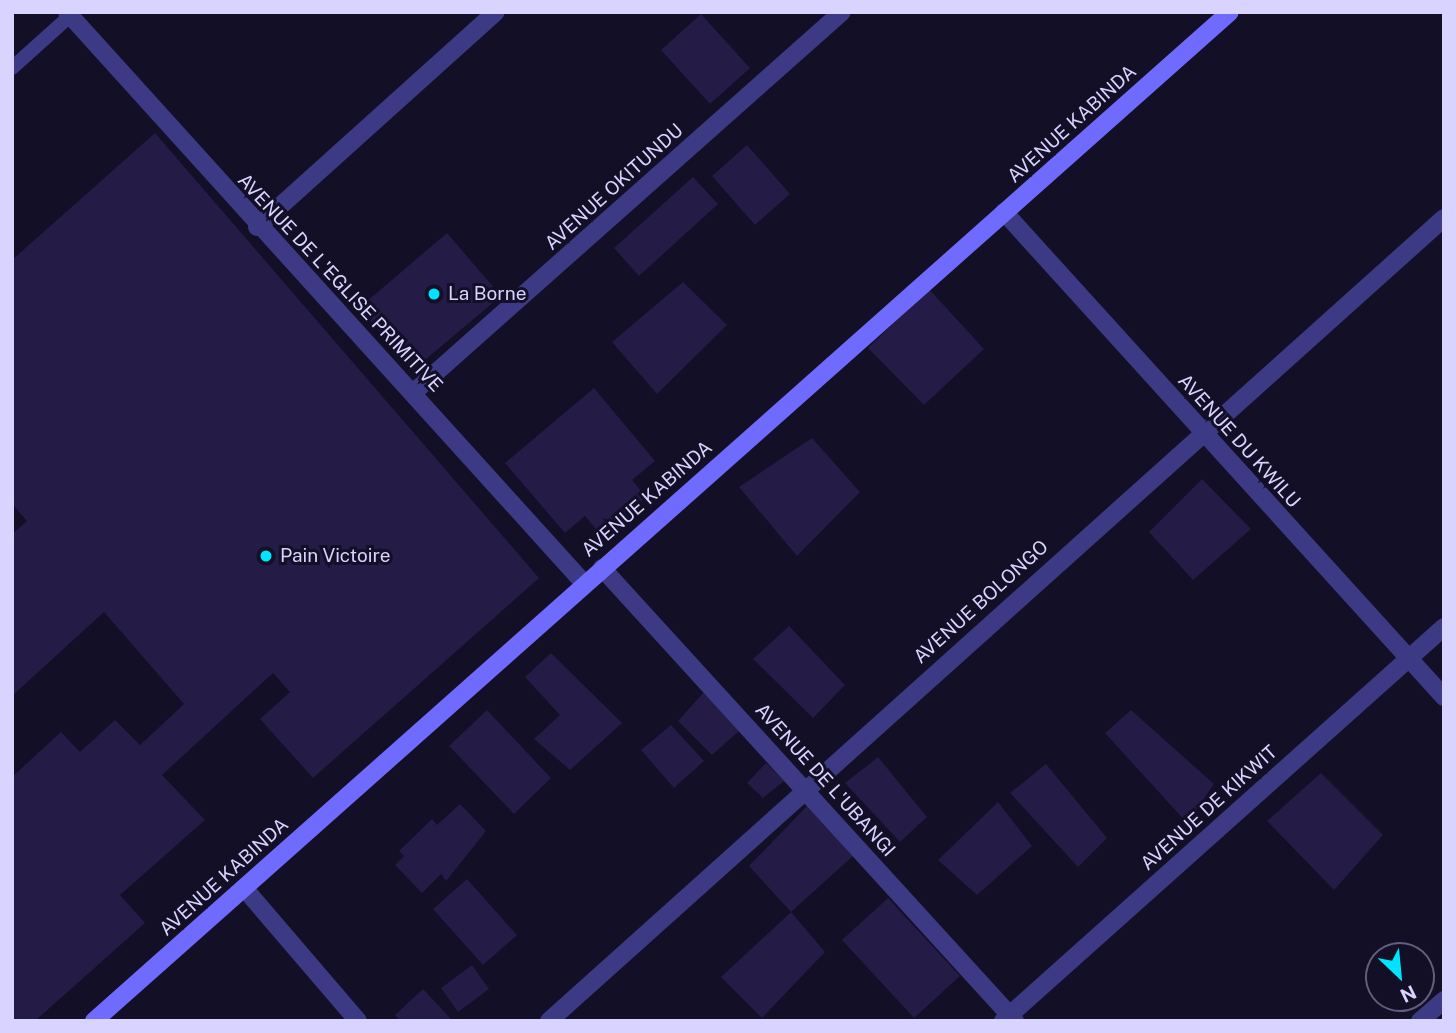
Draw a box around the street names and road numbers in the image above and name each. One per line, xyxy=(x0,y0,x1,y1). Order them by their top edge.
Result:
street label: AVENUE KABINDA xyxy=(1003,60,1141,188)
street label: AVENUE OKITUNDU xyxy=(540,119,688,255)
street label: AVENUE DE L'EGLISE PRIMITIVE xyxy=(233,169,447,397)
street label: AVENUE DU KWILU xyxy=(1173,370,1305,512)
street label: AVENUE KABINDA xyxy=(577,436,717,562)
street label: AVENUE BOLONGO xyxy=(909,536,1053,668)
street label: AVENUE DE L'UBANGI xyxy=(750,699,900,861)
street label: AVENUE DE KIKWIT xyxy=(1136,741,1282,875)
street label: AVENUE KABINDA xyxy=(155,813,293,941)

